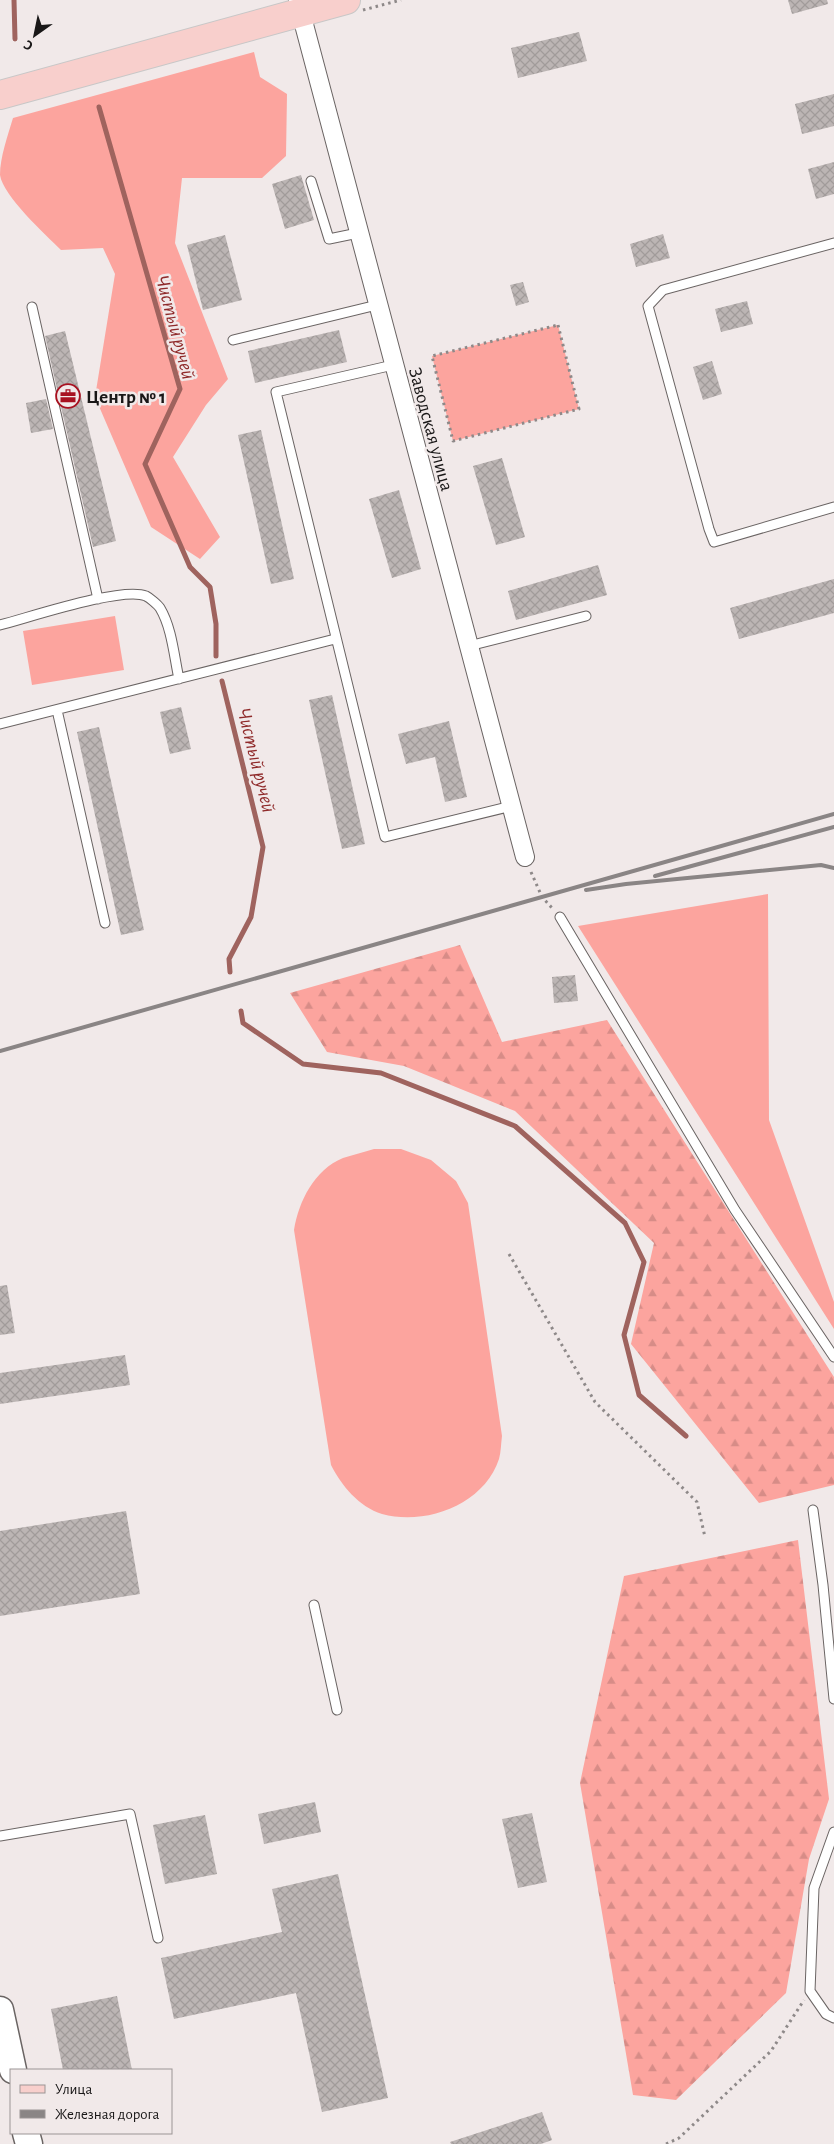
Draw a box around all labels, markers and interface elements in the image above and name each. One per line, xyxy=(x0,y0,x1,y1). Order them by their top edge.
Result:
north arrow xyxy=(10,10,60,60)
text: С xyxy=(21,37,36,53)
water label: Чистый ручей xyxy=(152,273,199,381)
street label: Заводская улица xyxy=(405,366,456,494)
office icon: Центр № 1 xyxy=(55,383,81,409)
place label: Центр № 1 xyxy=(86,388,166,407)
water label: Чистый ручей xyxy=(233,706,279,815)
legend xyxy=(10,2069,172,2134)
text: Улица xyxy=(55,2082,92,2097)
text: Железная дорога xyxy=(55,2107,160,2122)

